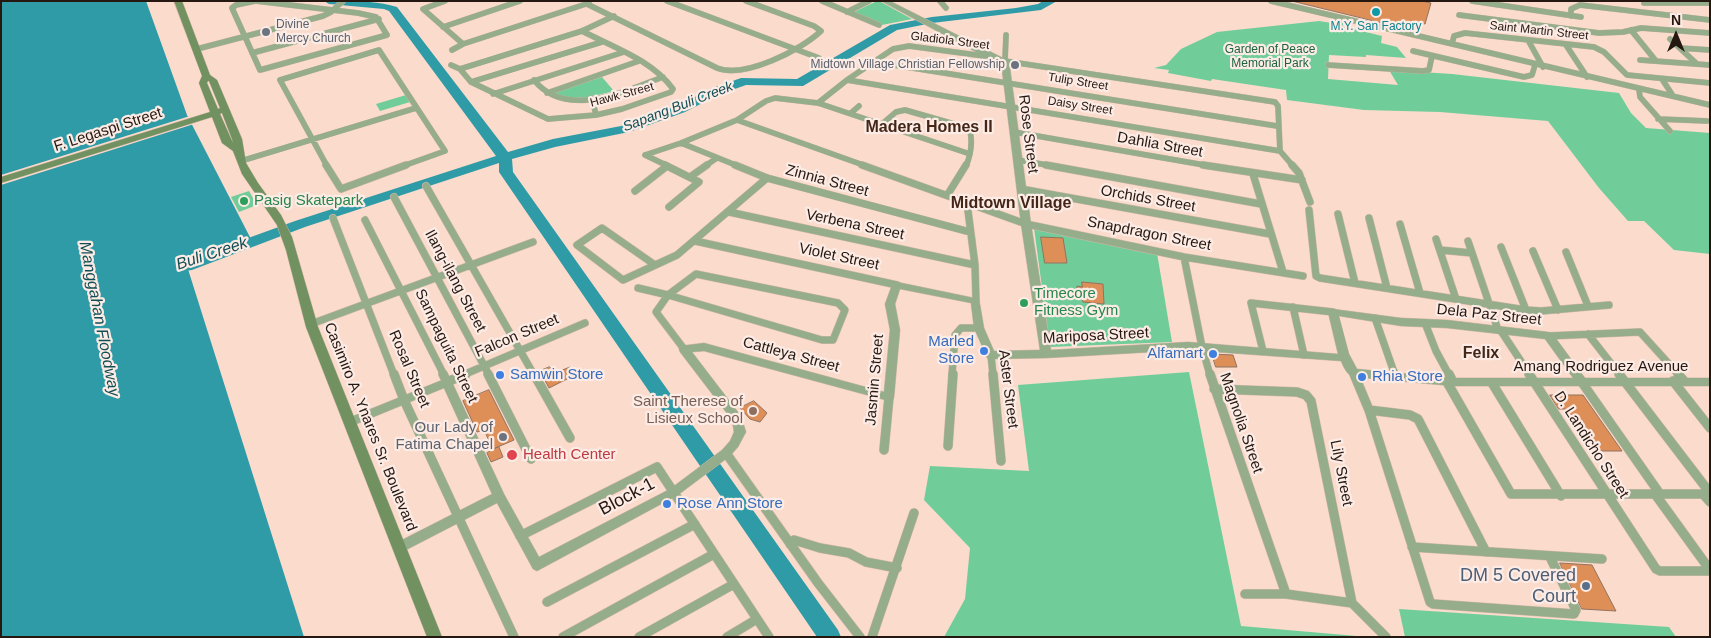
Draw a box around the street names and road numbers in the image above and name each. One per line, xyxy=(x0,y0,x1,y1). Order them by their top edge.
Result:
street label: Saint Martin Street xyxy=(1489,19,1589,43)
street label: Gladiola Street xyxy=(910,29,990,53)
street label: Tulip Street xyxy=(1047,70,1109,94)
street label: Hawk Street xyxy=(589,80,655,110)
street label: Rose Street xyxy=(1014,94,1042,174)
street label: Daisy Street xyxy=(1047,94,1113,118)
street label: F. Legaspi Street xyxy=(52,104,164,156)
street label: Dahlia Street xyxy=(1116,129,1204,161)
street label: Zinnia Street xyxy=(784,161,870,201)
street label: Orchids Street xyxy=(1099,182,1197,216)
street label: Verbena Street xyxy=(804,206,906,244)
street label: Snapdragon Street xyxy=(1085,213,1213,255)
street label: Ilang-ilang Street xyxy=(420,227,490,335)
street label: Violet Street xyxy=(797,240,881,274)
street label: Sampaguita Street xyxy=(411,286,481,406)
street label: Dela Paz Street xyxy=(1436,301,1542,329)
street label: Falcon Street xyxy=(472,310,562,362)
street label: Casimiro A. Ynares Sr. Boulevard xyxy=(320,320,420,534)
street label: Mariposa Street xyxy=(1043,324,1149,348)
street label: Rosal Street xyxy=(385,327,433,411)
street label: Cattleya Street xyxy=(741,333,841,377)
street label: Jasmin Street xyxy=(862,334,888,426)
street label: Aster Street xyxy=(994,349,1022,429)
street label: Amang Rodriguez Avenue xyxy=(1514,358,1688,376)
street label: Magnolia Street xyxy=(1215,370,1267,476)
street label: D. Landicho Street xyxy=(1550,388,1632,502)
street label: Lily Street xyxy=(1326,439,1356,507)
street label: Block-1 xyxy=(595,473,659,521)

